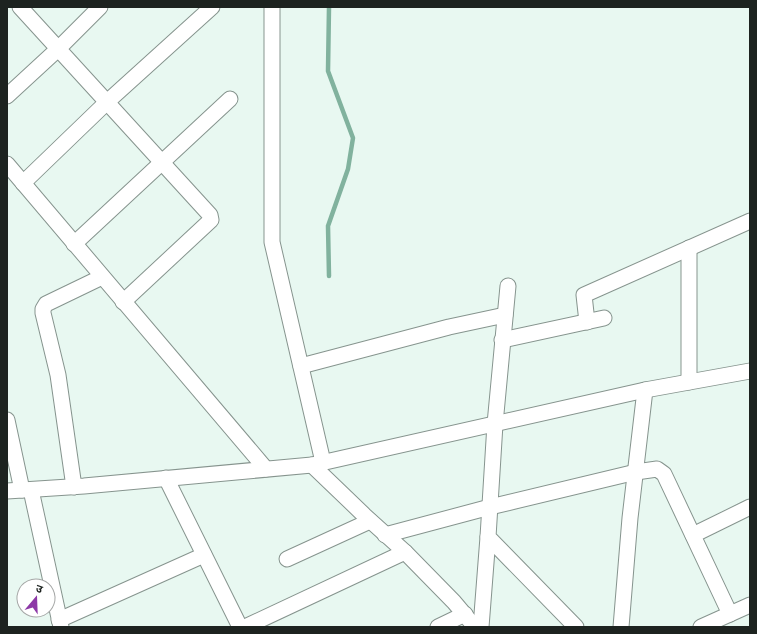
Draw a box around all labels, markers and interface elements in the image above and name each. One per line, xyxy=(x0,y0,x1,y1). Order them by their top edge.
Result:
north arrow xyxy=(16,578,56,618)
text: उ xyxy=(34,580,45,596)

